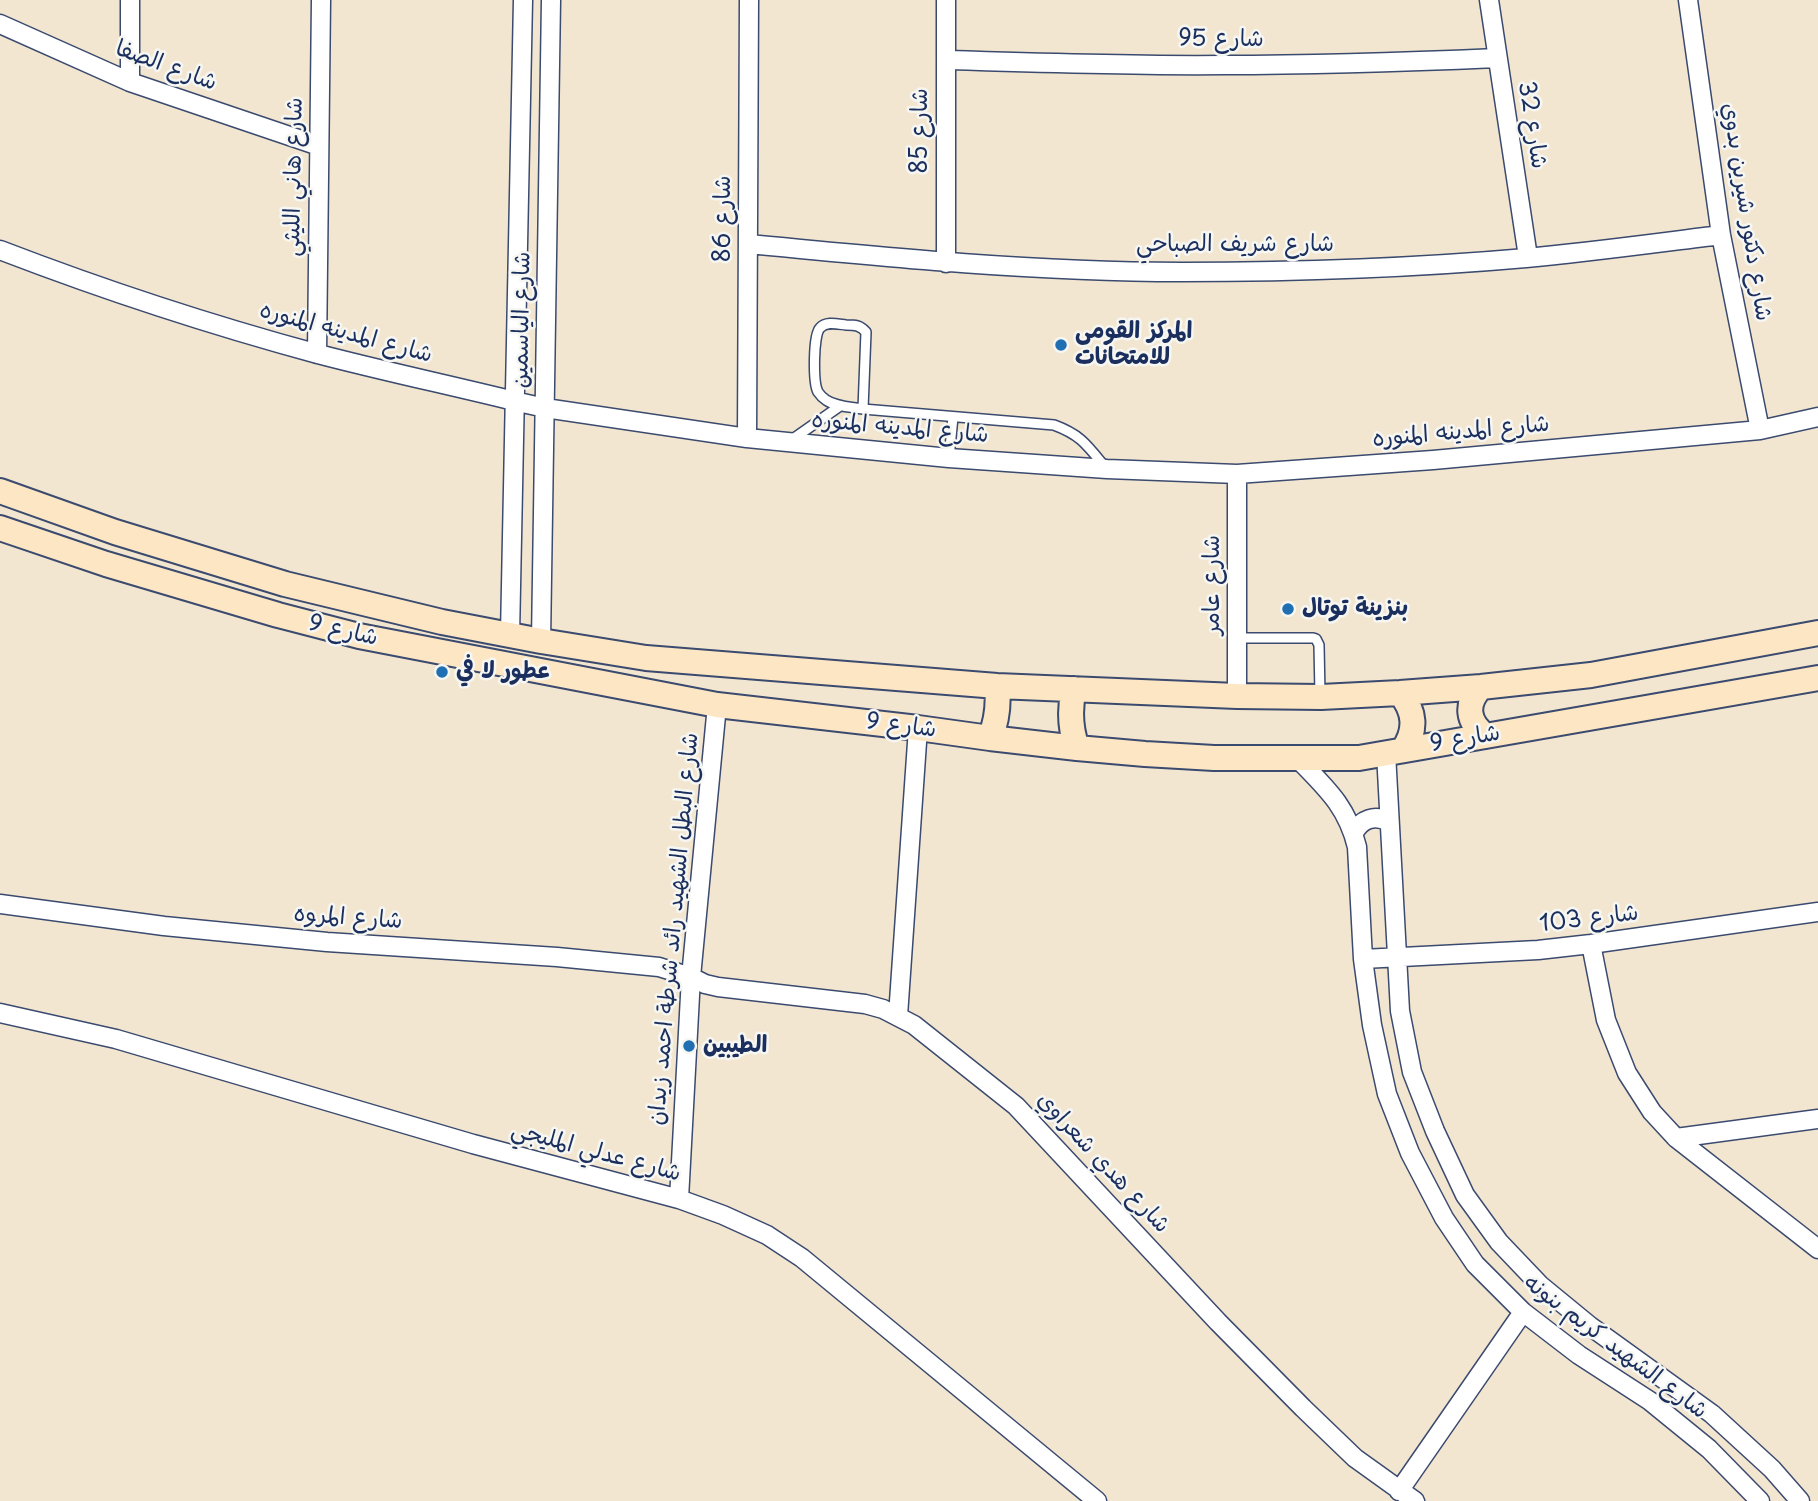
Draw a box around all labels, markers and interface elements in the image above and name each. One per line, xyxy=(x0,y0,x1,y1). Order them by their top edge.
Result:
street label: شارع 95 xyxy=(1178,26,1264,54)
street label: شارع الصفا xyxy=(111,35,221,97)
street label: شارع 32 xyxy=(1511,79,1553,171)
street label: شارع 85 xyxy=(907,88,935,174)
street label: شارع هاني الليثي xyxy=(279,97,309,257)
street label: شارع دكتور شيرين بدوي xyxy=(1715,101,1777,323)
street label: شارع 86 xyxy=(710,175,738,263)
street label: شارع شريف الصباحي xyxy=(1136,231,1334,259)
street label: شارع الياسمين xyxy=(507,251,537,389)
street label: شارع المدينه المنوره xyxy=(257,297,435,369)
place label: المركز القومى للامتحانات xyxy=(1075,318,1192,372)
marker: المركز القومى للامتحانات xyxy=(1053,337,1069,353)
street label: شارع المدينه المنوره xyxy=(810,407,990,449)
street label: شارع المدينه المنوره xyxy=(1371,411,1551,453)
street label: شارع عامر xyxy=(1199,535,1227,635)
place label: بنزينة توتال xyxy=(1302,595,1408,623)
marker: بنزينة توتال xyxy=(1280,601,1296,617)
street label: شارع 9 xyxy=(305,610,381,652)
place label: عطور لا في xyxy=(456,658,551,686)
marker: عطور لا في xyxy=(434,664,450,680)
street label: شارع 9 xyxy=(864,708,938,744)
street label: شارع 9 xyxy=(1428,719,1502,759)
street label: شارع البطل الشهيد رائد شرطة احمد زيدان xyxy=(643,731,705,1127)
street label: شارع 103 xyxy=(1538,899,1640,939)
street label: شارع المروه xyxy=(293,900,403,936)
place label: الطيبين xyxy=(703,1032,767,1060)
marker: الطيبين xyxy=(681,1038,697,1054)
street label: شارع هدي شعراوي xyxy=(1031,1087,1175,1239)
street label: شارع عدلي المليجي xyxy=(508,1116,684,1188)
street label: شارع الشهيد كريم بنونه xyxy=(1517,1269,1713,1425)

